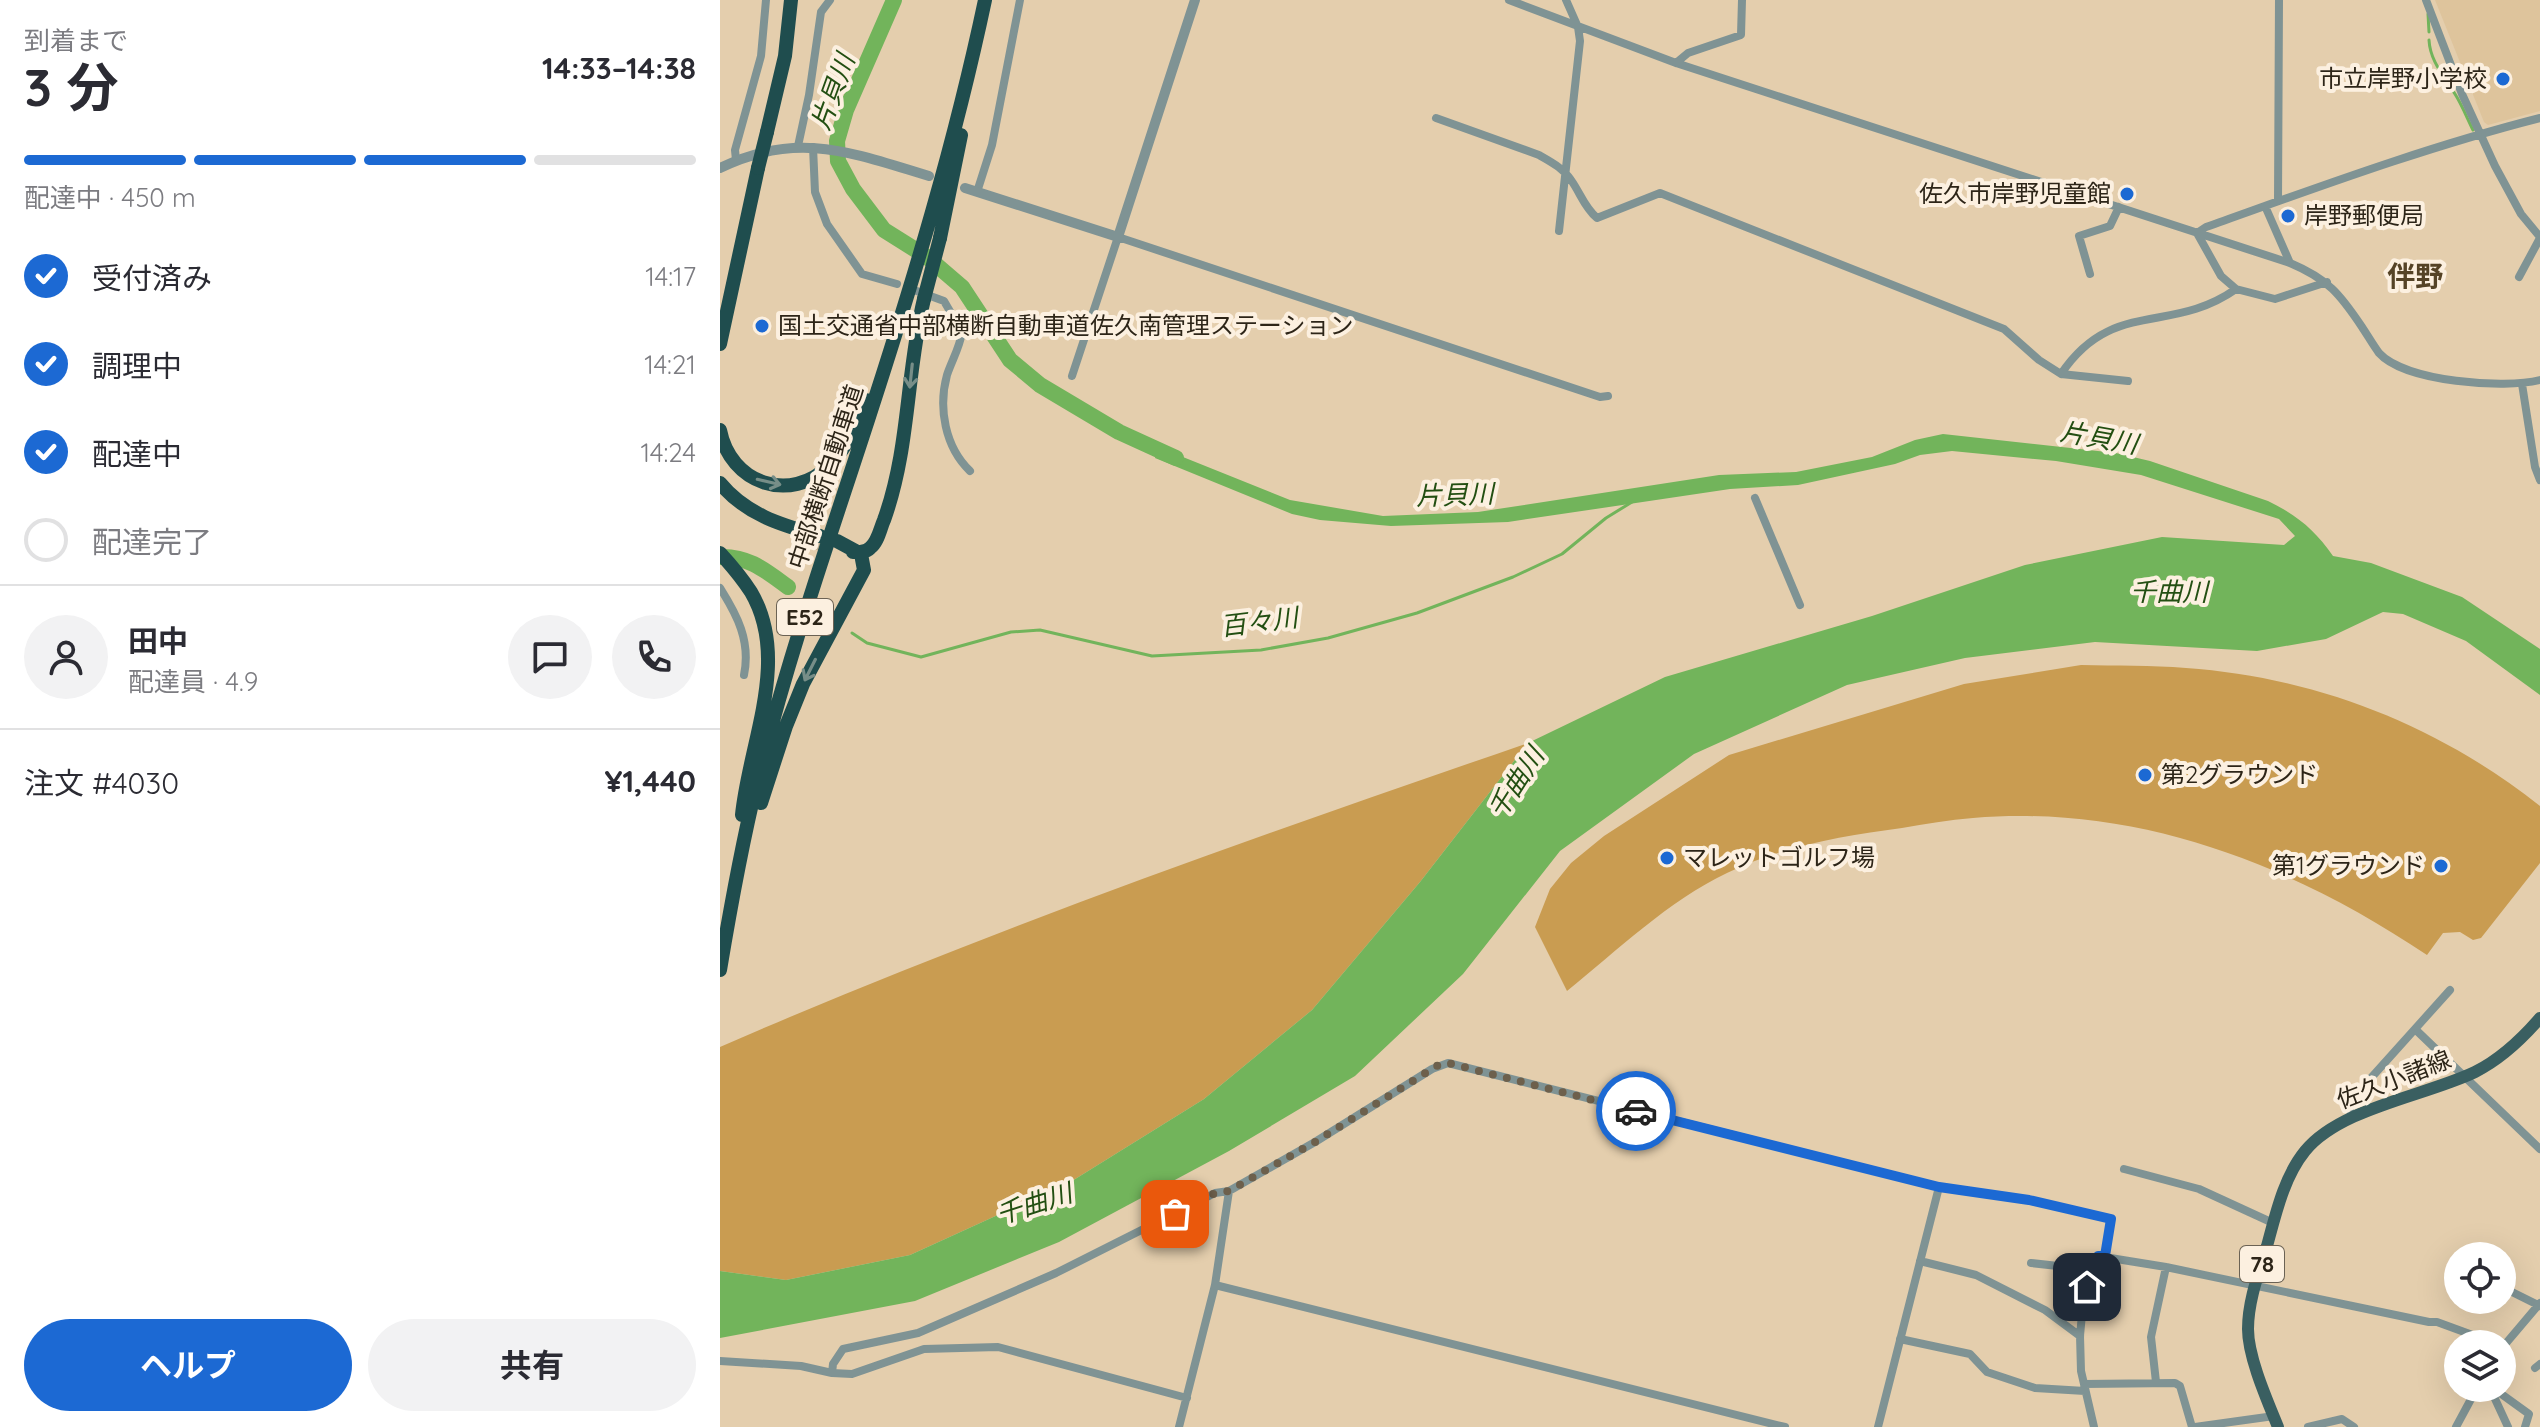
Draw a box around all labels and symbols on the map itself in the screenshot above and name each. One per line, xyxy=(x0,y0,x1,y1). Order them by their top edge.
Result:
water label: 片貝川 xyxy=(804,47,862,134)
place label: 市立岸野小学校 xyxy=(2319,63,2487,93)
marker: 市立岸野小学校 xyxy=(2494,70,2512,88)
place label: 佐久市岸野児童館 xyxy=(1919,178,2111,208)
marker: 佐久市岸野児童館 xyxy=(2118,185,2136,203)
place label: 岸野郵便局 xyxy=(2304,200,2424,230)
marker: 岸野郵便局 xyxy=(2279,207,2297,225)
district label: 伴野 xyxy=(2387,258,2443,293)
place label: 国土交通省中部横断自動車道佐久南管理ステーション xyxy=(778,310,1354,340)
marker: 国土交通省中部横断自動車道佐久南管理ステーション xyxy=(753,317,771,335)
one-way arrow xyxy=(903,362,918,389)
street label: 中部横断自動車道 xyxy=(781,381,869,573)
water label: 片貝川 xyxy=(2058,414,2143,461)
one-way arrow xyxy=(756,475,782,490)
water label: 片貝川 xyxy=(1415,477,1498,512)
water label: 千曲川 xyxy=(2130,575,2211,608)
road number: E52 xyxy=(777,599,833,635)
water label: 百々川 xyxy=(1218,600,1303,643)
one-way arrow xyxy=(801,658,817,682)
water label: 千曲川 xyxy=(1480,739,1552,824)
place label: 第2グラウンド xyxy=(2161,759,2318,789)
marker: 第2グラウンド xyxy=(2136,766,2154,784)
place label: マレットゴルフ場 xyxy=(1683,842,1875,872)
marker: マレットゴルフ場 xyxy=(1658,849,1676,867)
place label: 第1グラウンド xyxy=(2272,850,2425,880)
marker: 第1グラウンド xyxy=(2432,857,2450,875)
street label: 佐久小諸線 xyxy=(2332,1044,2455,1115)
courier xyxy=(1596,1071,1676,1151)
water label: 千曲川 xyxy=(992,1175,1079,1231)
pin xyxy=(1141,1180,1209,1248)
road number: 78 xyxy=(2240,1246,2284,1282)
pin xyxy=(2053,1253,2121,1321)

